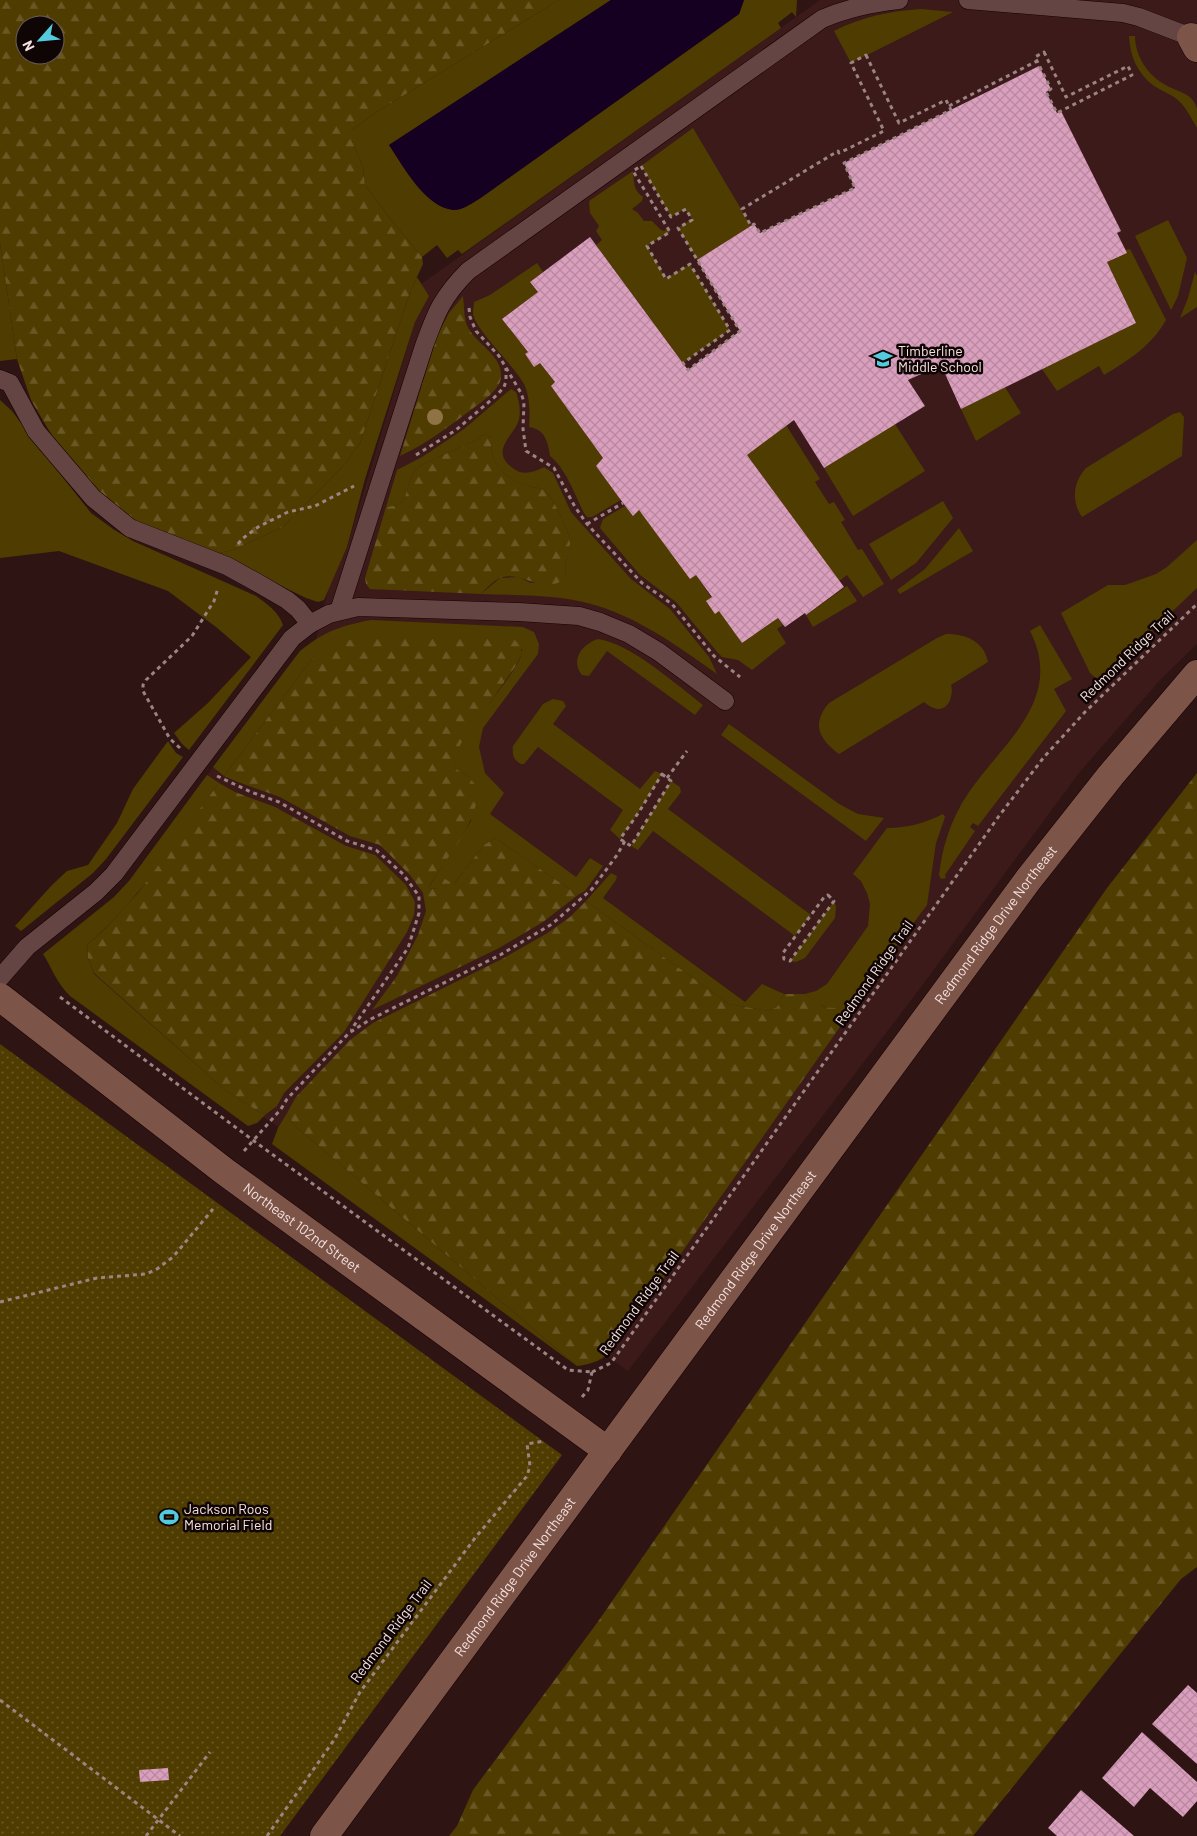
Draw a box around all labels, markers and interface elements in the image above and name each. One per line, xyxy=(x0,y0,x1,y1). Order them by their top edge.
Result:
north arrow xyxy=(15,15,65,65)
text: N xyxy=(18,38,38,54)
place label: Timberline Middle School xyxy=(898,342,982,375)
school or university icon: Timberline Middle School xyxy=(872,348,894,370)
street label: Redmond Ridge Trail xyxy=(1076,606,1177,705)
street label: Redmond Ridge Drive Northeast xyxy=(931,842,1060,1007)
street label: Redmond Ridge Trail xyxy=(831,917,916,1029)
street label: Redmond Ridge Drive Northeast xyxy=(691,1166,820,1333)
street label: Northeast 102nd Street xyxy=(240,1179,364,1276)
street label: Redmond Ridge Trail xyxy=(595,1247,682,1358)
street label: Redmond Ridge Drive Northeast xyxy=(450,1493,579,1659)
place label: Jackson Roos Memorial Field xyxy=(184,1500,272,1533)
sports icon: Jackson Roos Memorial Field xyxy=(158,1506,180,1528)
street label: Redmond Ridge Trail xyxy=(346,1576,435,1685)

